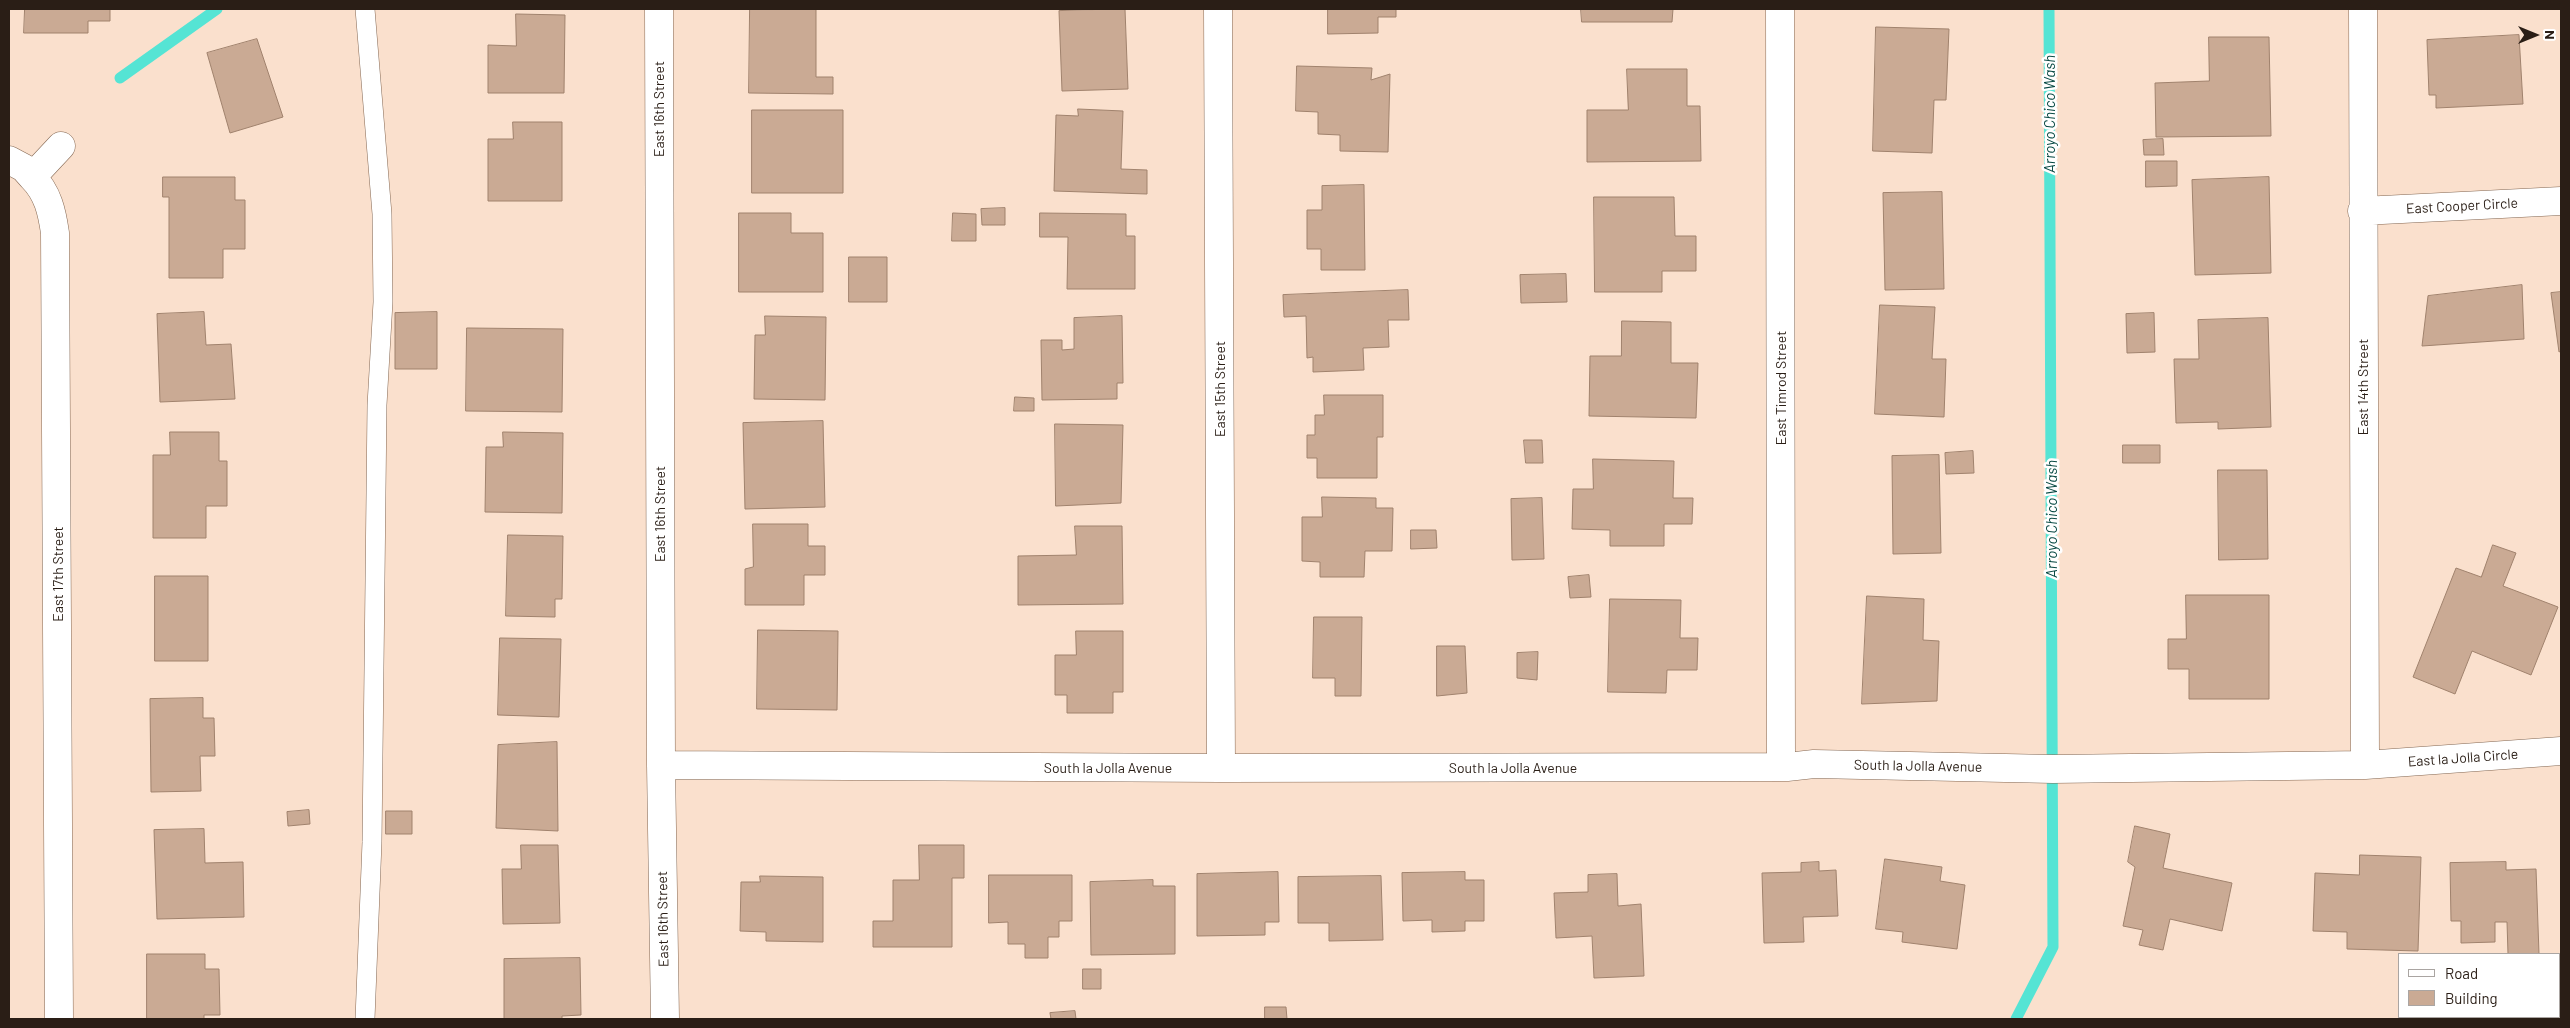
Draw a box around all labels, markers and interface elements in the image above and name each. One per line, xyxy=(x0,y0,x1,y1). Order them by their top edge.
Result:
north arrow xyxy=(2510,10,2560,60)
text: N xyxy=(2542,30,2559,40)
water label: Arroyo Chico Wash xyxy=(2041,55,2059,173)
street label: East 16th Street xyxy=(651,61,667,157)
street label: East Cooper Circle xyxy=(2406,195,2518,217)
street label: East Timrod Street xyxy=(1773,331,1789,445)
street label: East 14th Street xyxy=(2355,339,2371,435)
street label: East 15th Street xyxy=(1212,341,1228,437)
water label: Arroyo Chico Wash xyxy=(2043,460,2061,578)
street label: East 16th Street xyxy=(652,466,668,562)
street label: East 17th Street xyxy=(50,526,66,622)
street label: East la Jolla Circle xyxy=(2407,746,2519,770)
street label: South la Jolla Avenue xyxy=(1854,756,1982,776)
street label: South la Jolla Avenue xyxy=(1044,760,1172,776)
street label: South la Jolla Avenue xyxy=(1449,760,1577,776)
street label: East 16th Street xyxy=(654,871,672,967)
legend xyxy=(2398,953,2560,1018)
text: Road xyxy=(2445,964,2478,982)
text: Building xyxy=(2445,989,2498,1007)

